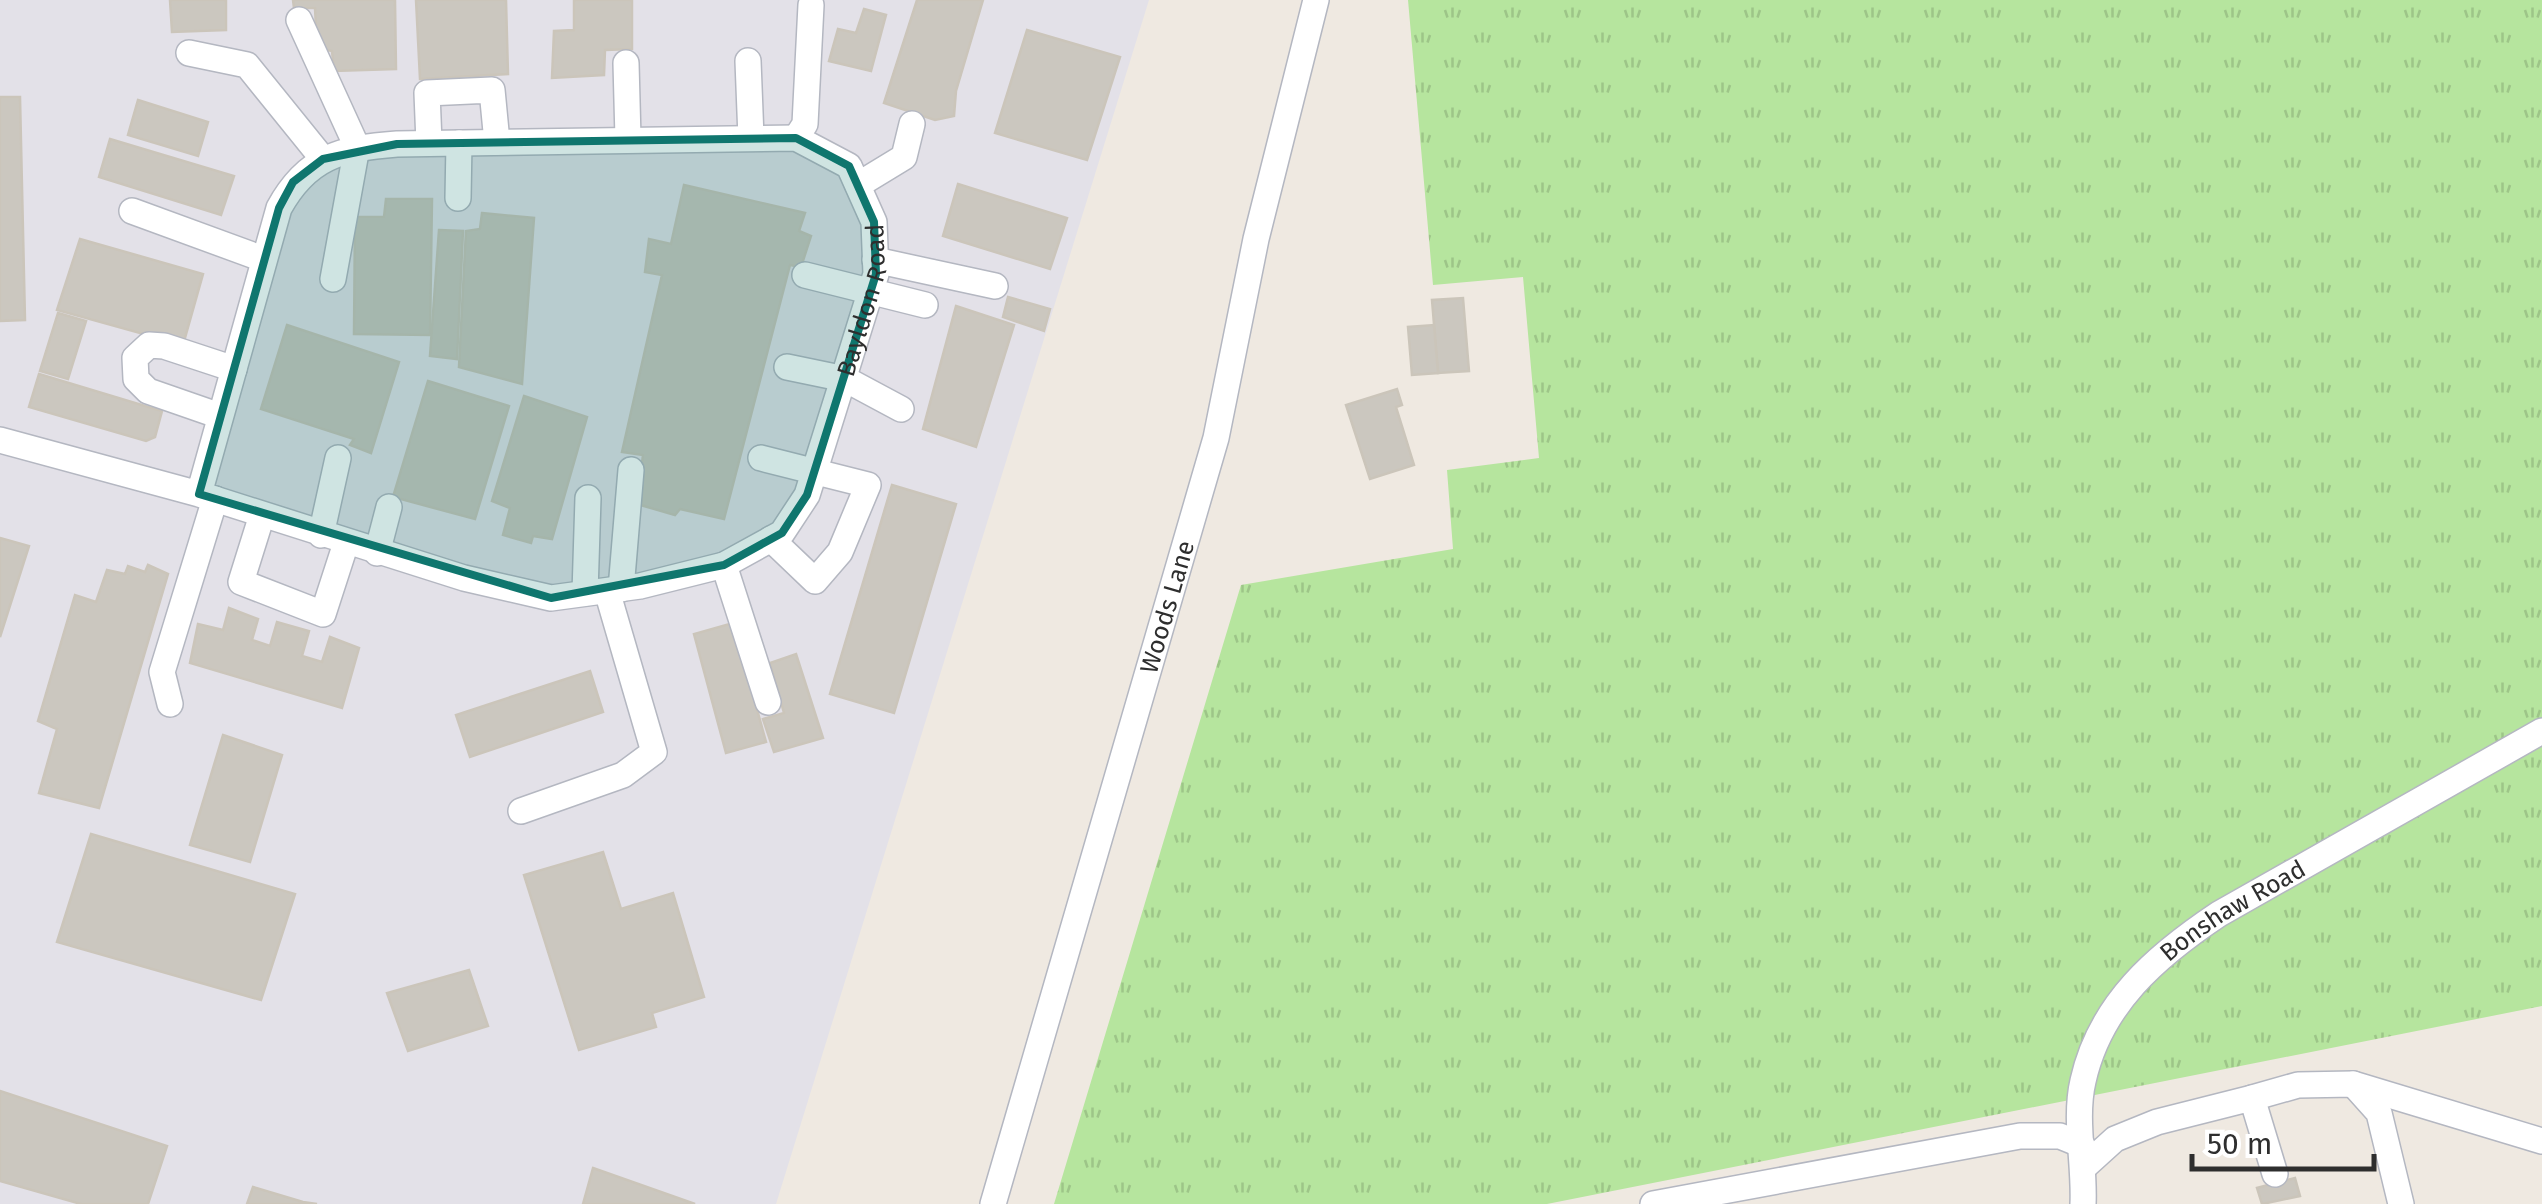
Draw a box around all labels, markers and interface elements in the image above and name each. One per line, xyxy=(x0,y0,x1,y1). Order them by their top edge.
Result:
street label: Bayldon Road xyxy=(831,223,893,380)
street label: Woods Lane xyxy=(1134,537,1201,677)
street label: Bonshaw Road xyxy=(2154,854,2311,968)
scale bar xyxy=(2192,1109,2374,1171)
text: 50 m xyxy=(2207,1126,2272,1162)

